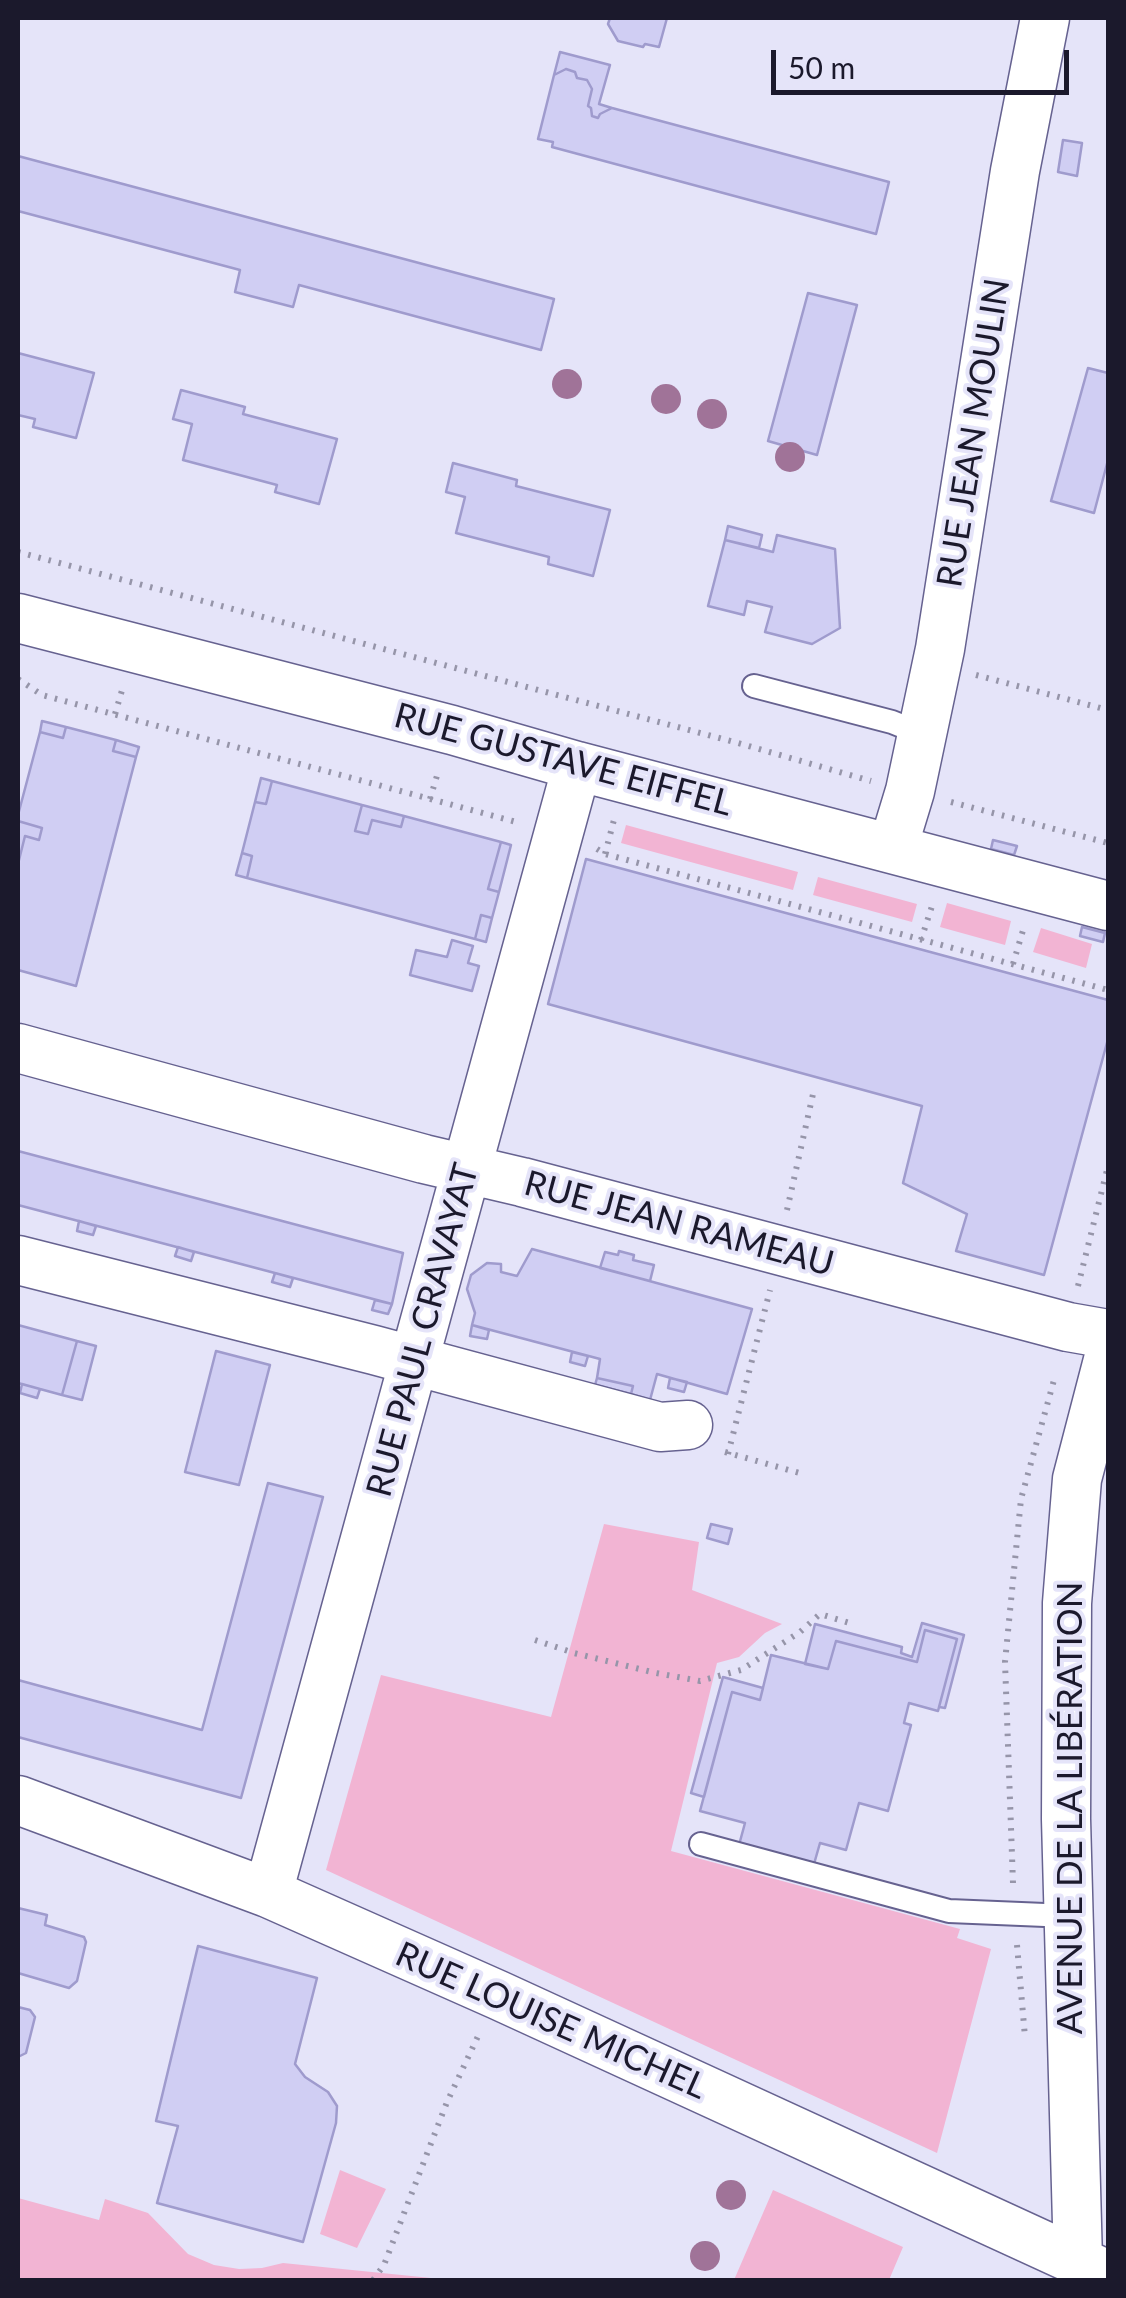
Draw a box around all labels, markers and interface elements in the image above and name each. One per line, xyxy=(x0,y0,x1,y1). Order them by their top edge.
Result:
scale bar xyxy=(776,30,1074,92)
text: 50 m xyxy=(788,49,855,85)
street label: RUE JEAN MOULIN xyxy=(929,276,1019,590)
street label: RUE GUSTAVE EIFFEL xyxy=(390,695,736,825)
street label: RUE PAUL CRAVAYAT xyxy=(358,1159,488,1501)
street label: RUE JEAN RAMEAU xyxy=(520,1163,838,1285)
street label: AVENUE DE LA LIBÉRATION xyxy=(1050,1582,1092,2034)
street label: RUE LOUISE MICHEL xyxy=(389,1934,713,2108)

